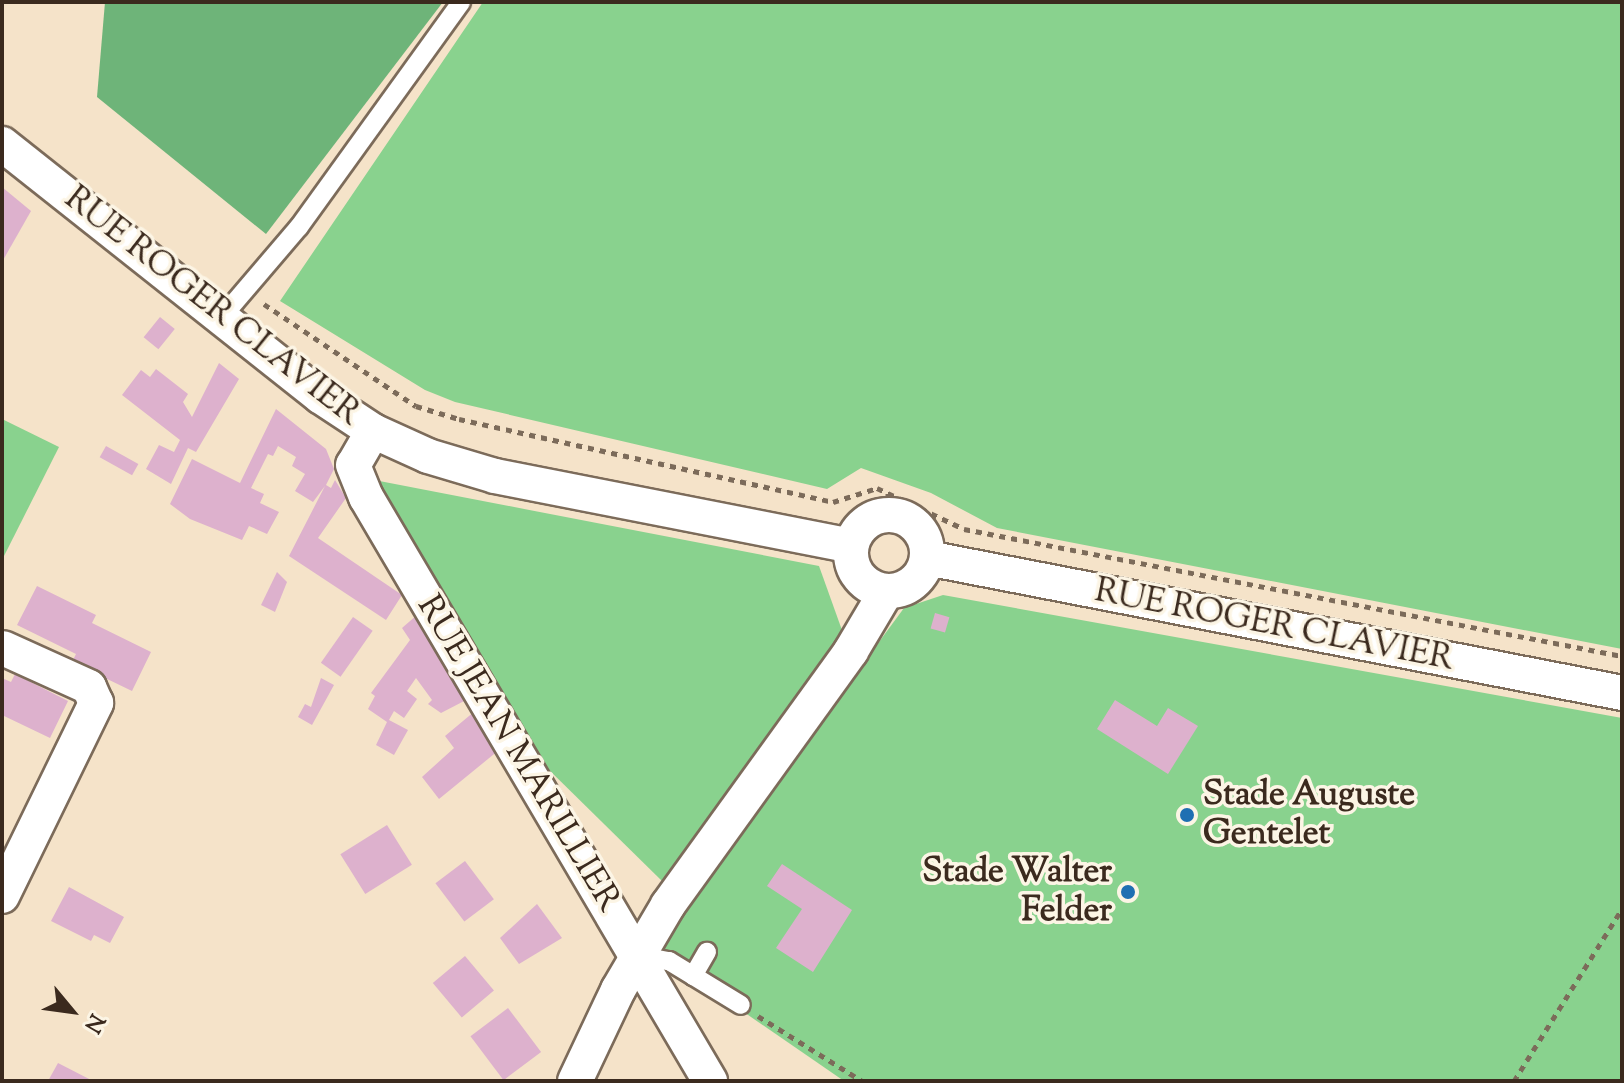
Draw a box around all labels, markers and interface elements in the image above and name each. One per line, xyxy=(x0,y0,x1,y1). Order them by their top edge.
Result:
street label: RUE ROGER CLAVIER xyxy=(56,179,368,435)
street label: RUE ROGER CLAVIER xyxy=(1091,571,1457,681)
street label: RUE JEAN MARILLIER xyxy=(407,588,629,920)
place label: Stade Auguste Gentelet xyxy=(1203,775,1415,854)
marker: Stade Auguste Gentelet xyxy=(1178,806,1196,824)
place label: Stade Walter Felder xyxy=(922,852,1112,932)
marker: Stade Walter Felder xyxy=(1119,883,1137,901)
north arrow xyxy=(32,971,112,1051)
text: N xyxy=(75,1007,111,1038)

